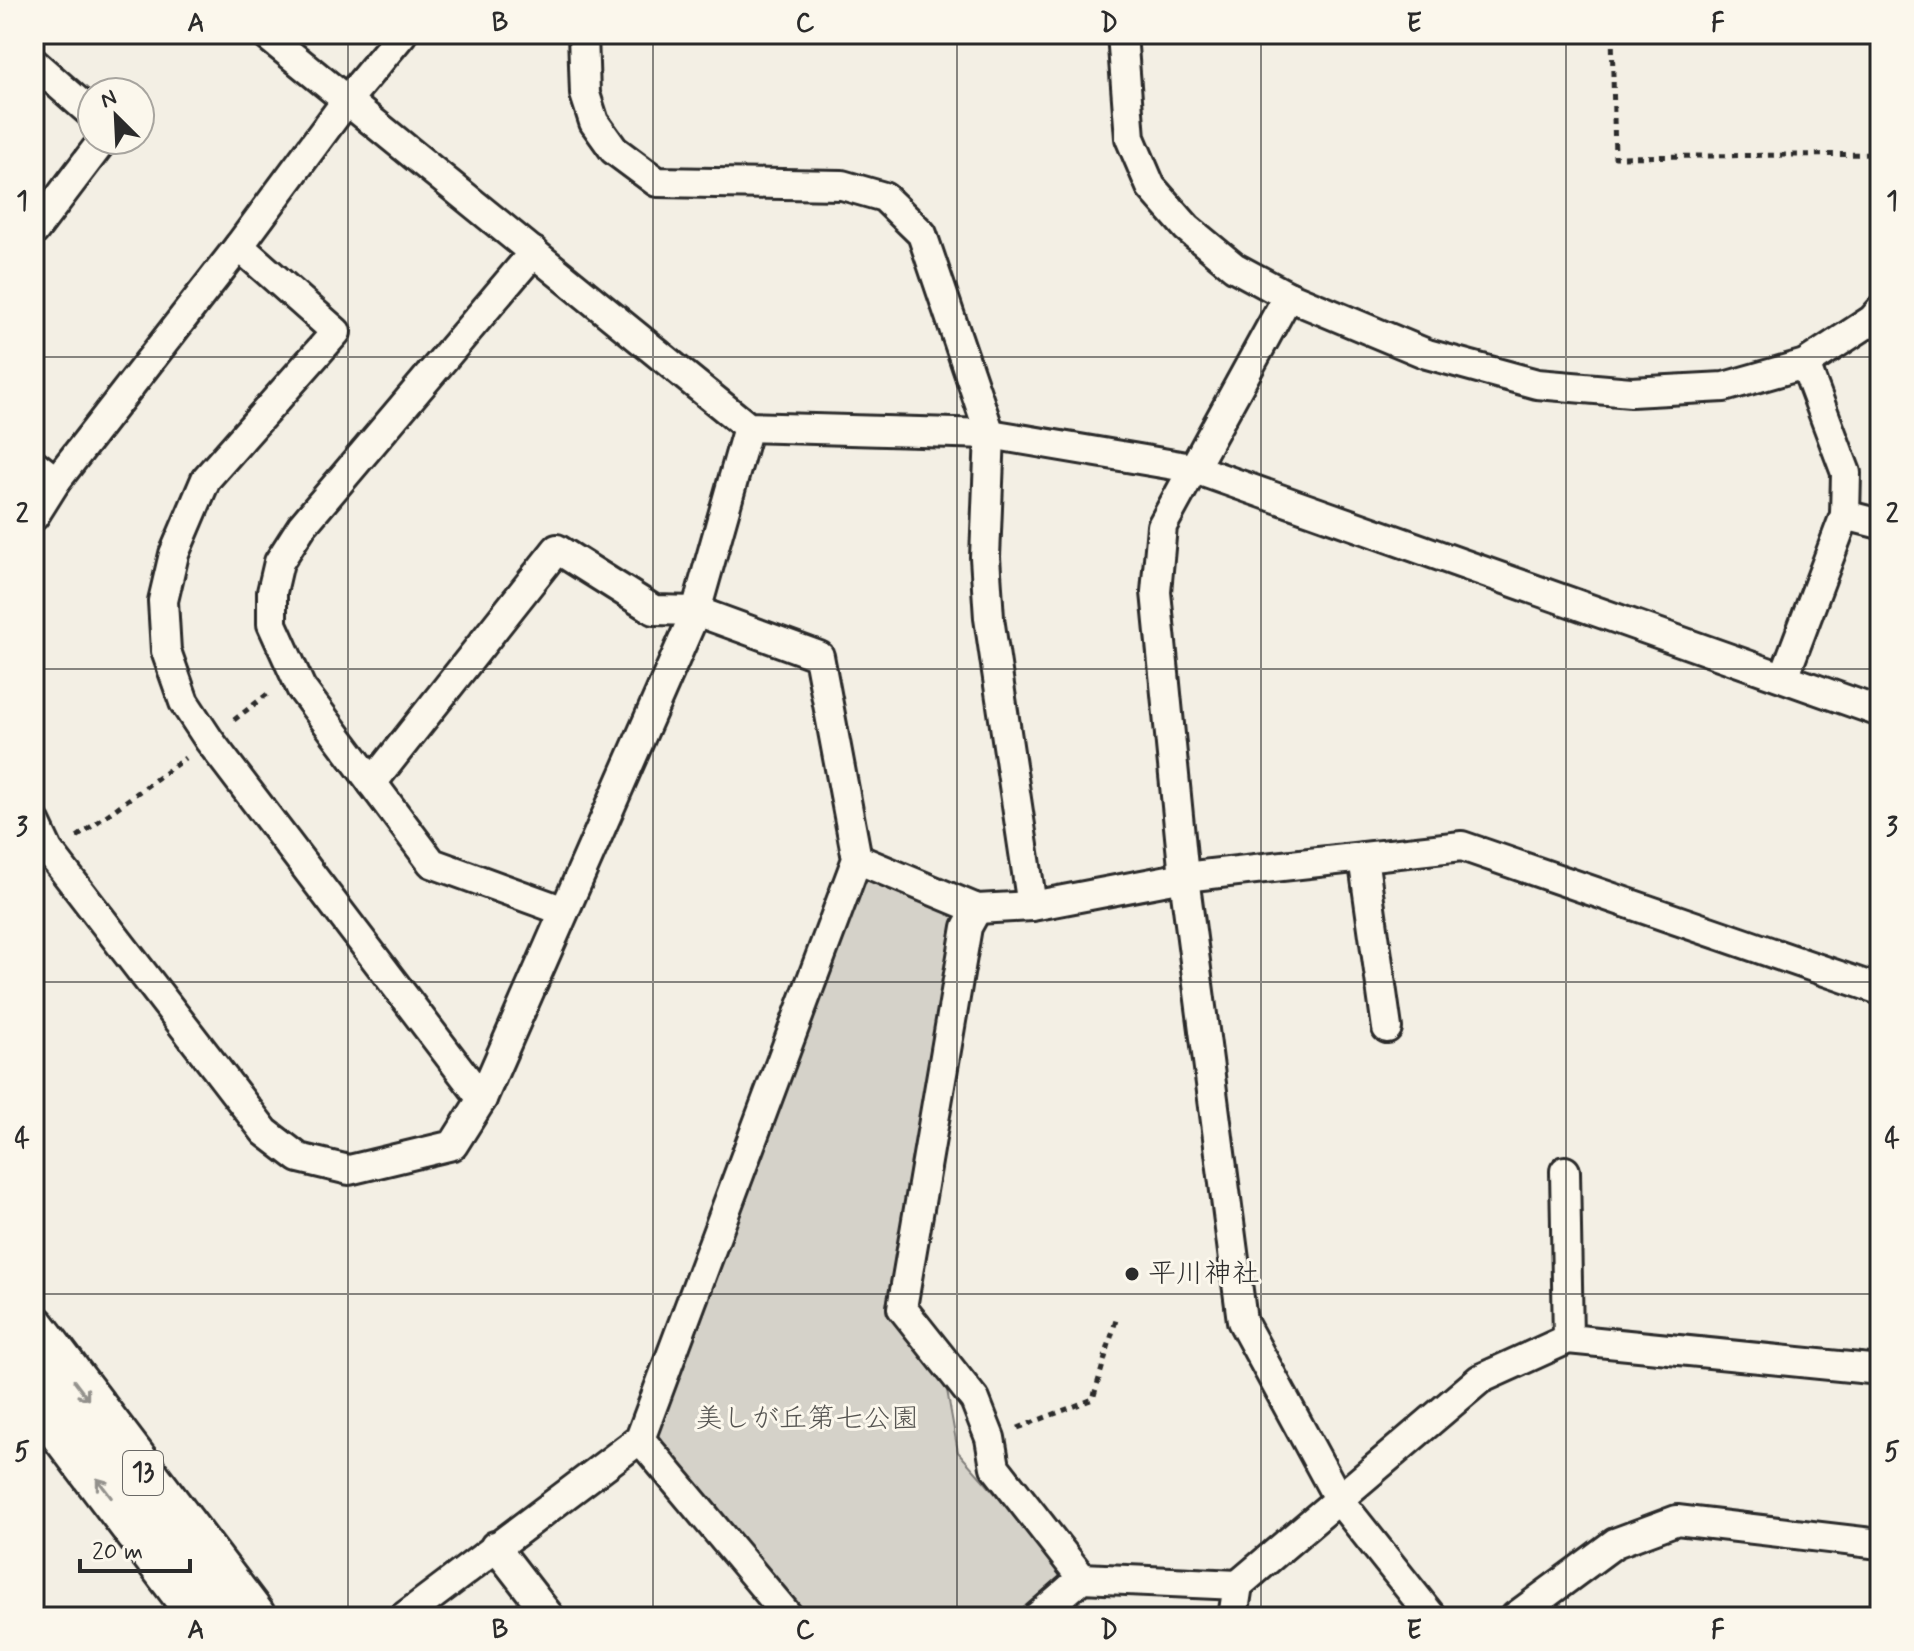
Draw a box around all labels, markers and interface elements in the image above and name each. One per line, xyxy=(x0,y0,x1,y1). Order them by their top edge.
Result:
text: A xyxy=(187,7,205,41)
text: B xyxy=(492,7,508,41)
text: C xyxy=(796,7,815,41)
text: D xyxy=(1100,7,1118,41)
text: E xyxy=(1406,7,1422,41)
text: F xyxy=(1711,7,1725,41)
north arrow xyxy=(76,76,156,156)
text: N xyxy=(96,84,121,115)
text: 1 xyxy=(16,185,28,219)
text: 1 xyxy=(1886,185,1898,219)
text: 2 xyxy=(16,498,29,532)
text: 2 xyxy=(1886,498,1899,532)
text: 3 xyxy=(16,811,28,845)
text: 3 xyxy=(1886,811,1898,845)
text: 4 xyxy=(14,1123,30,1157)
text: 4 xyxy=(1884,1123,1900,1157)
place label: 平川神社 xyxy=(1148,1256,1260,1293)
marker: 平川神社 xyxy=(1123,1265,1141,1283)
one-way arrow xyxy=(73,1379,90,1401)
park label: 美しが丘第七公園 xyxy=(695,1401,919,1438)
text: 5 xyxy=(14,1436,30,1470)
text: 5 xyxy=(1884,1436,1900,1470)
road number: 13 xyxy=(123,1451,163,1495)
one-way arrow xyxy=(96,1478,113,1499)
scale bar xyxy=(80,1523,190,1573)
text: 20 m xyxy=(92,1537,143,1568)
text: A xyxy=(187,1614,205,1648)
text: B xyxy=(492,1614,508,1648)
text: C xyxy=(796,1614,815,1648)
text: D xyxy=(1100,1614,1118,1648)
text: E xyxy=(1406,1614,1422,1648)
text: F xyxy=(1711,1614,1725,1648)

